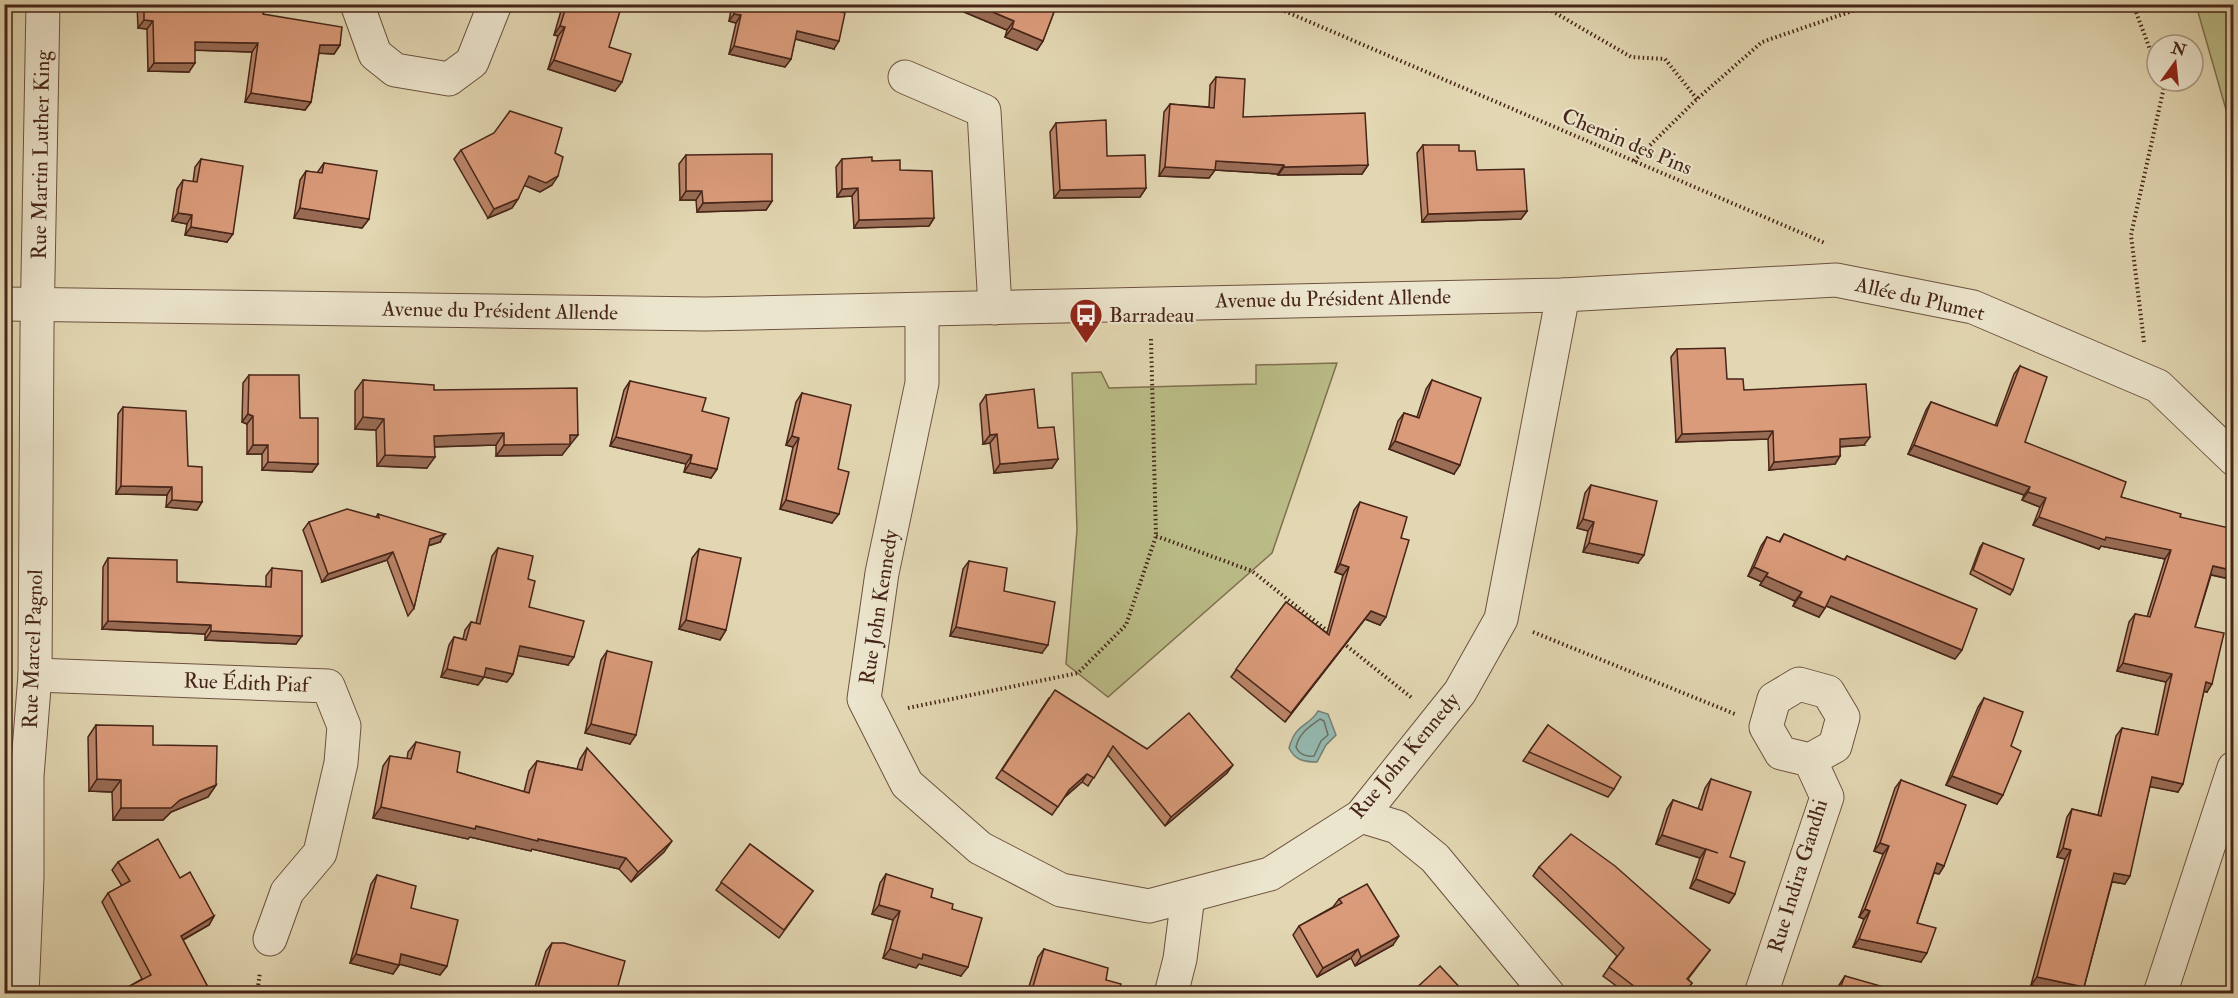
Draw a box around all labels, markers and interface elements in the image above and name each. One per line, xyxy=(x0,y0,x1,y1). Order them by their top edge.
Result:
north arrow xyxy=(2145,33,2205,93)
text: N xyxy=(2168,38,2189,61)
street label: Rue Martin Luther King xyxy=(26,49,56,260)
street label: Chemin des Pins xyxy=(1558,102,1696,182)
street label: Allée du Plumet xyxy=(1852,271,1987,327)
street label: Avenue du Président Allende xyxy=(1214,283,1451,315)
street label: Avenue du Président Allende xyxy=(381,295,618,327)
bus stop icon: Barradeau xyxy=(1068,297,1104,344)
place label: Barradeau xyxy=(1109,302,1194,329)
street label: Rue John Kennedy xyxy=(853,527,905,686)
street label: Rue Marcel Pagnol xyxy=(17,568,49,729)
street label: Rue Édith Piaf xyxy=(183,667,312,699)
street label: Rue John Kennedy xyxy=(1344,687,1466,825)
street label: Rue Indira Gandhi xyxy=(1762,796,1834,956)

